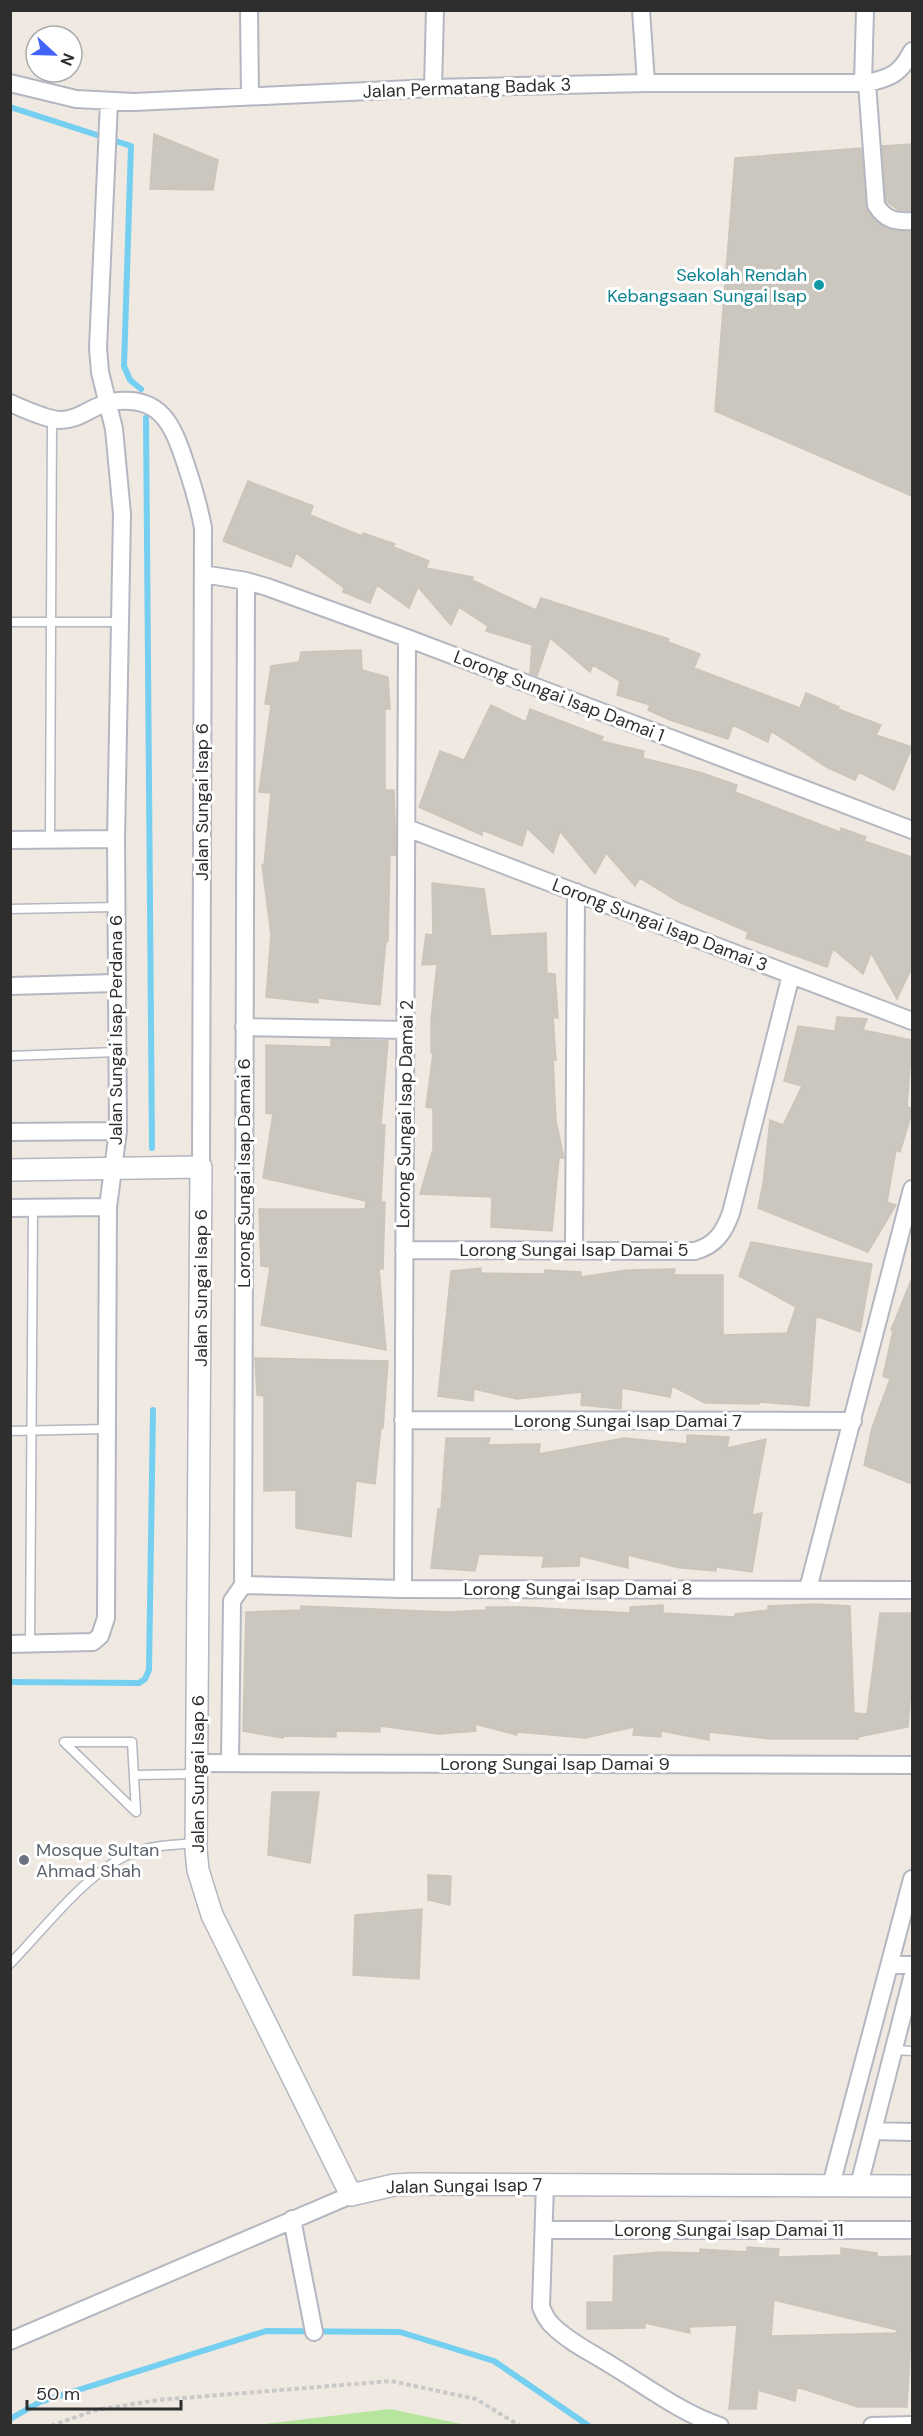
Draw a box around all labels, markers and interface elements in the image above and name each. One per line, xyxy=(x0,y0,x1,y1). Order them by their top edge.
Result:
north arrow xyxy=(24,24,84,84)
text: N xyxy=(56,50,79,69)
street label: Jalan Permatang Badak 3 xyxy=(362,72,572,104)
place label: Sekolah Rendah Kebangsaan Sungai Isap xyxy=(607,263,807,308)
marker: Sekolah Rendah Kebangsaan Sungai Isap xyxy=(812,278,826,292)
street label: Lorong Sungai Isap Damai 1 xyxy=(450,645,668,747)
street label: Jalan Sungai Isap 6 xyxy=(190,723,214,881)
street label: Lorong Sungai Isap Damai 3 xyxy=(549,873,771,977)
street label: Jalan Sungai Isap Perdana 6 xyxy=(104,915,128,1145)
street label: Lorong Sungai Isap Damai 2 xyxy=(391,1000,419,1228)
street label: Lorong Sungai Isap Damai 6 xyxy=(232,1058,256,1288)
street label: Jalan Sungai Isap 6 xyxy=(189,1209,213,1367)
street label: Lorong Sungai Isap Damai 5 xyxy=(459,1238,689,1262)
street label: Lorong Sungai Isap Damai 7 xyxy=(514,1409,742,1433)
street label: Lorong Sungai Isap Damai 8 xyxy=(463,1577,693,1601)
street label: Jalan Sungai Isap 6 xyxy=(186,1695,210,1853)
street label: Lorong Sungai Isap Damai 9 xyxy=(440,1752,670,1776)
place label: Mosque Sultan Ahmad Shah xyxy=(36,1838,159,1883)
marker: Mosque Sultan Ahmad Shah xyxy=(17,1853,31,1867)
street label: Jalan Sungai Isap 7 xyxy=(386,2173,542,2199)
street label: Lorong Sungai Isap Damai 11 xyxy=(614,2218,844,2242)
scale bar xyxy=(27,2373,182,2411)
text: 50 m xyxy=(36,2382,80,2406)

